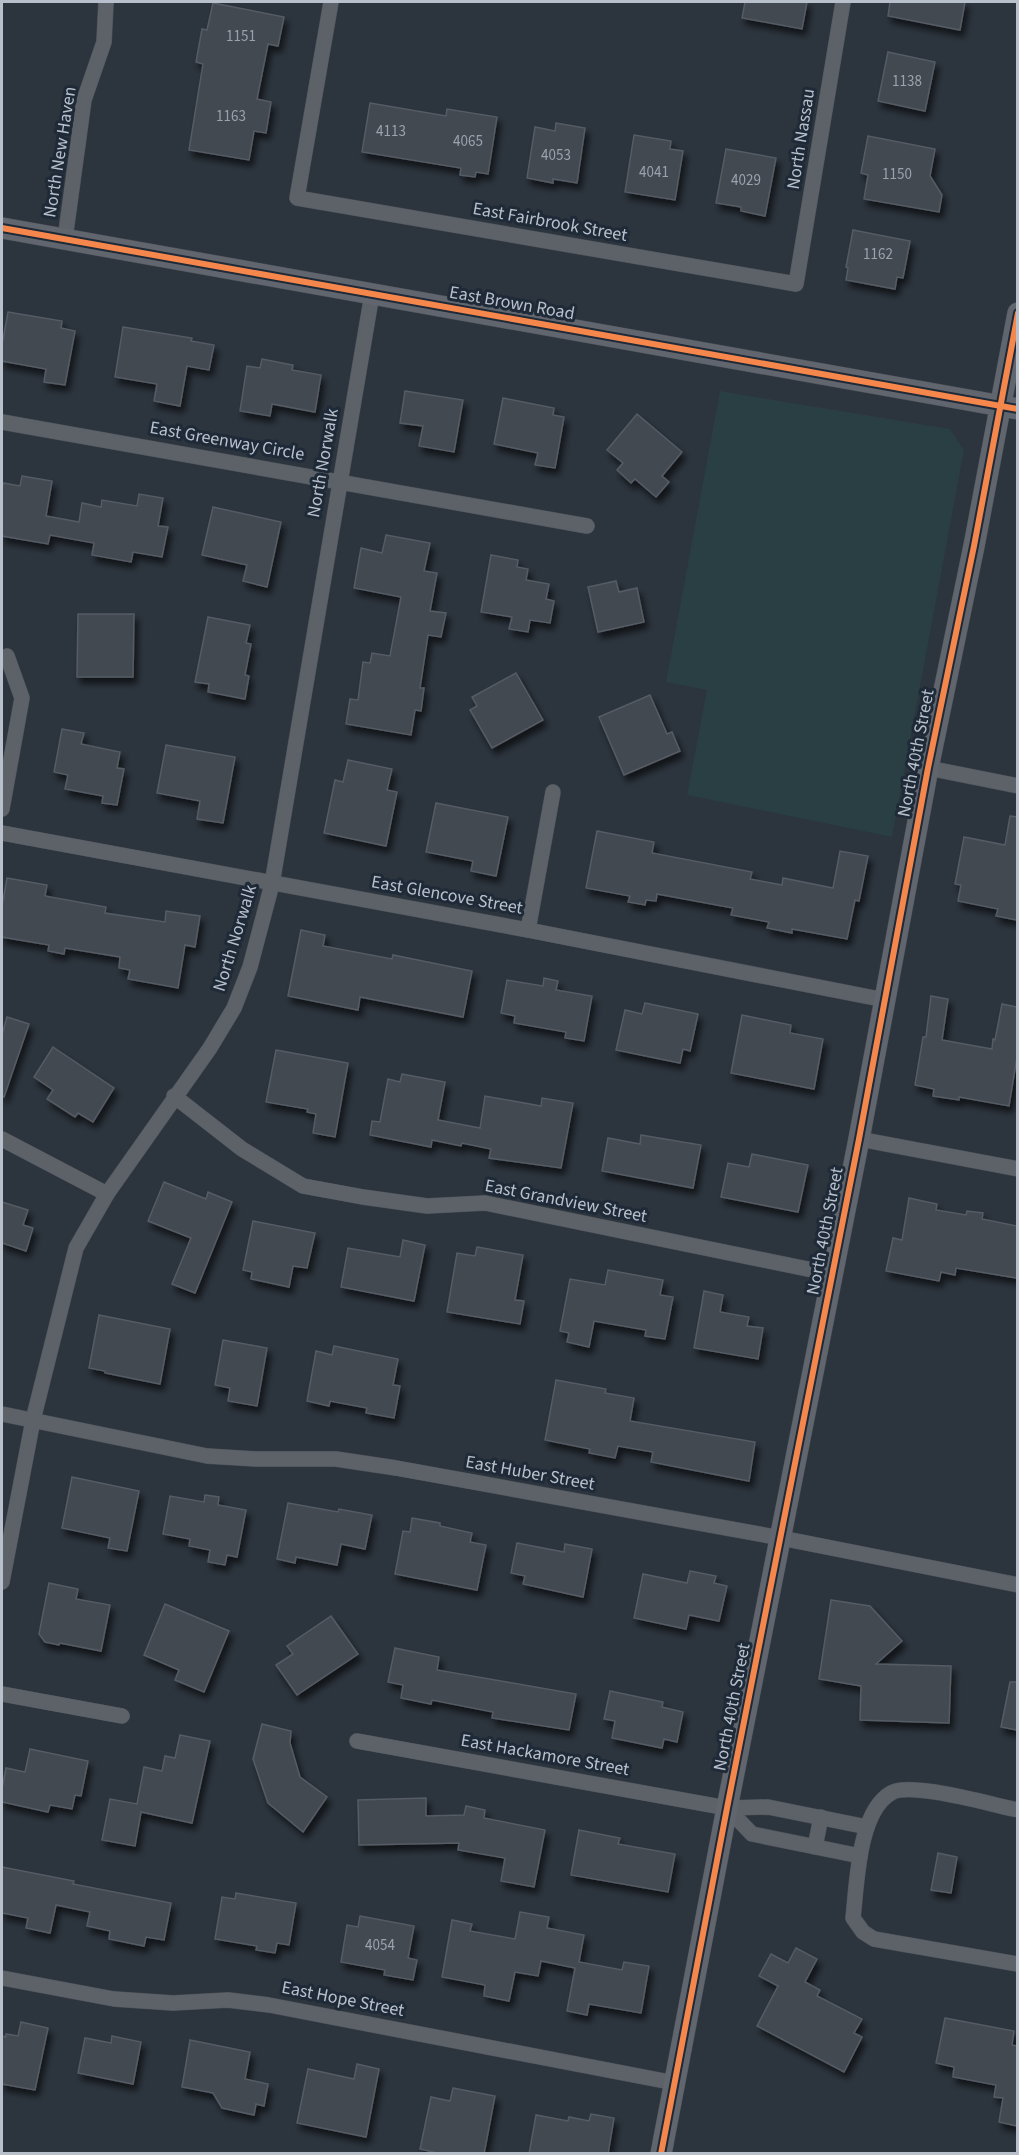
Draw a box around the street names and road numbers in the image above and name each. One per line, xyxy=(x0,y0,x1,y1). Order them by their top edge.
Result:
street label: North New Haven xyxy=(37,85,83,219)
street label: North Nassau xyxy=(781,87,821,191)
street label: East Fairbrook Street xyxy=(471,196,629,248)
street label: East Brown Road xyxy=(447,280,577,326)
street label: North Norwalk xyxy=(301,406,345,520)
street label: East Greenway Circle xyxy=(148,415,306,467)
street label: North 40th Street xyxy=(891,687,941,819)
street label: East Glencove Street xyxy=(369,869,525,921)
street label: North Norwalk xyxy=(207,881,263,994)
street label: North 40th Street xyxy=(800,1165,850,1297)
street label: East Grandview Street xyxy=(483,1173,649,1229)
street label: East Huber Street xyxy=(463,1449,597,1497)
street label: North 40th Street xyxy=(707,1641,757,1773)
street label: East Hackamore Street xyxy=(459,1728,631,1782)
street label: East Hope Street xyxy=(279,1975,407,2023)

